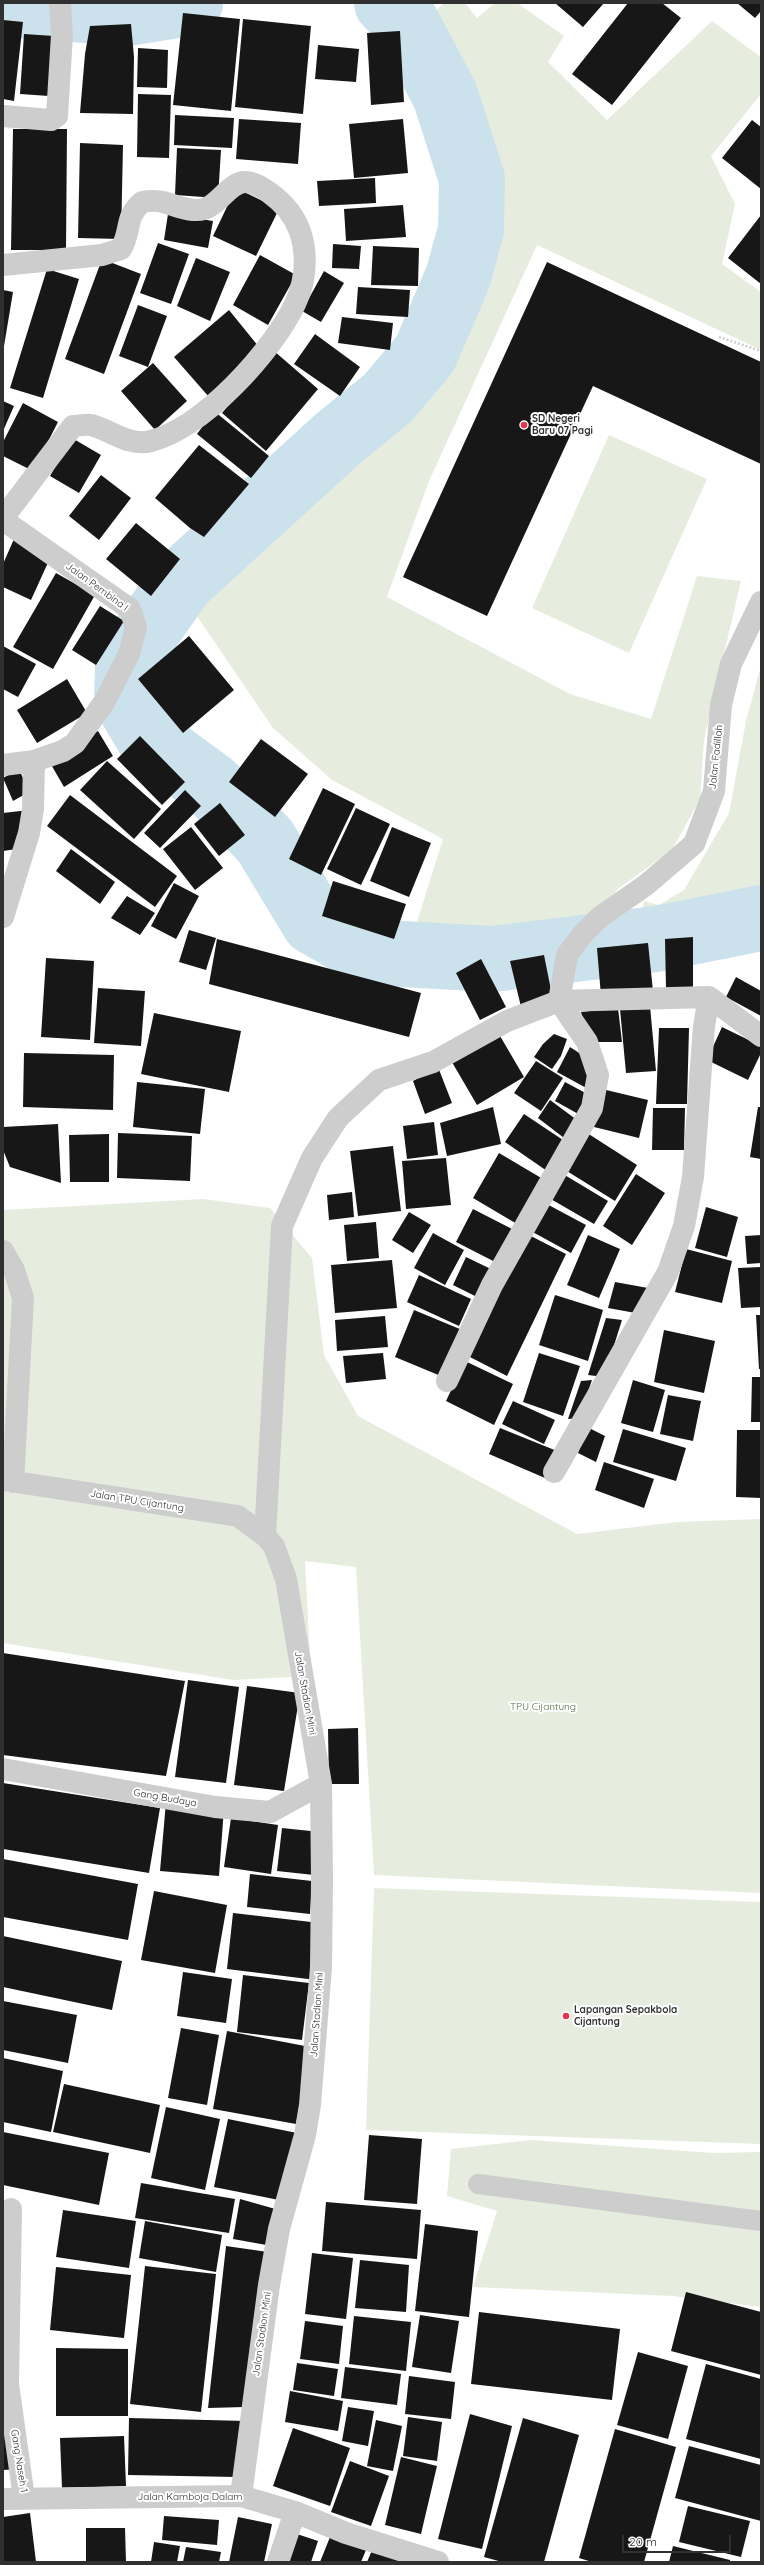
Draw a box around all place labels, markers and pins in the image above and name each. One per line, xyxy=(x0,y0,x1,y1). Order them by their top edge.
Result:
place label: SD Negeri Baru 07 Pagi xyxy=(532,413,593,436)
marker: SD Negeri Baru 07 Pagi xyxy=(519,420,529,430)
place label: Lapangan Sepakbola Cijantung xyxy=(574,2004,677,2028)
marker: Lapangan Sepakbola Cijantung xyxy=(561,2011,571,2021)

